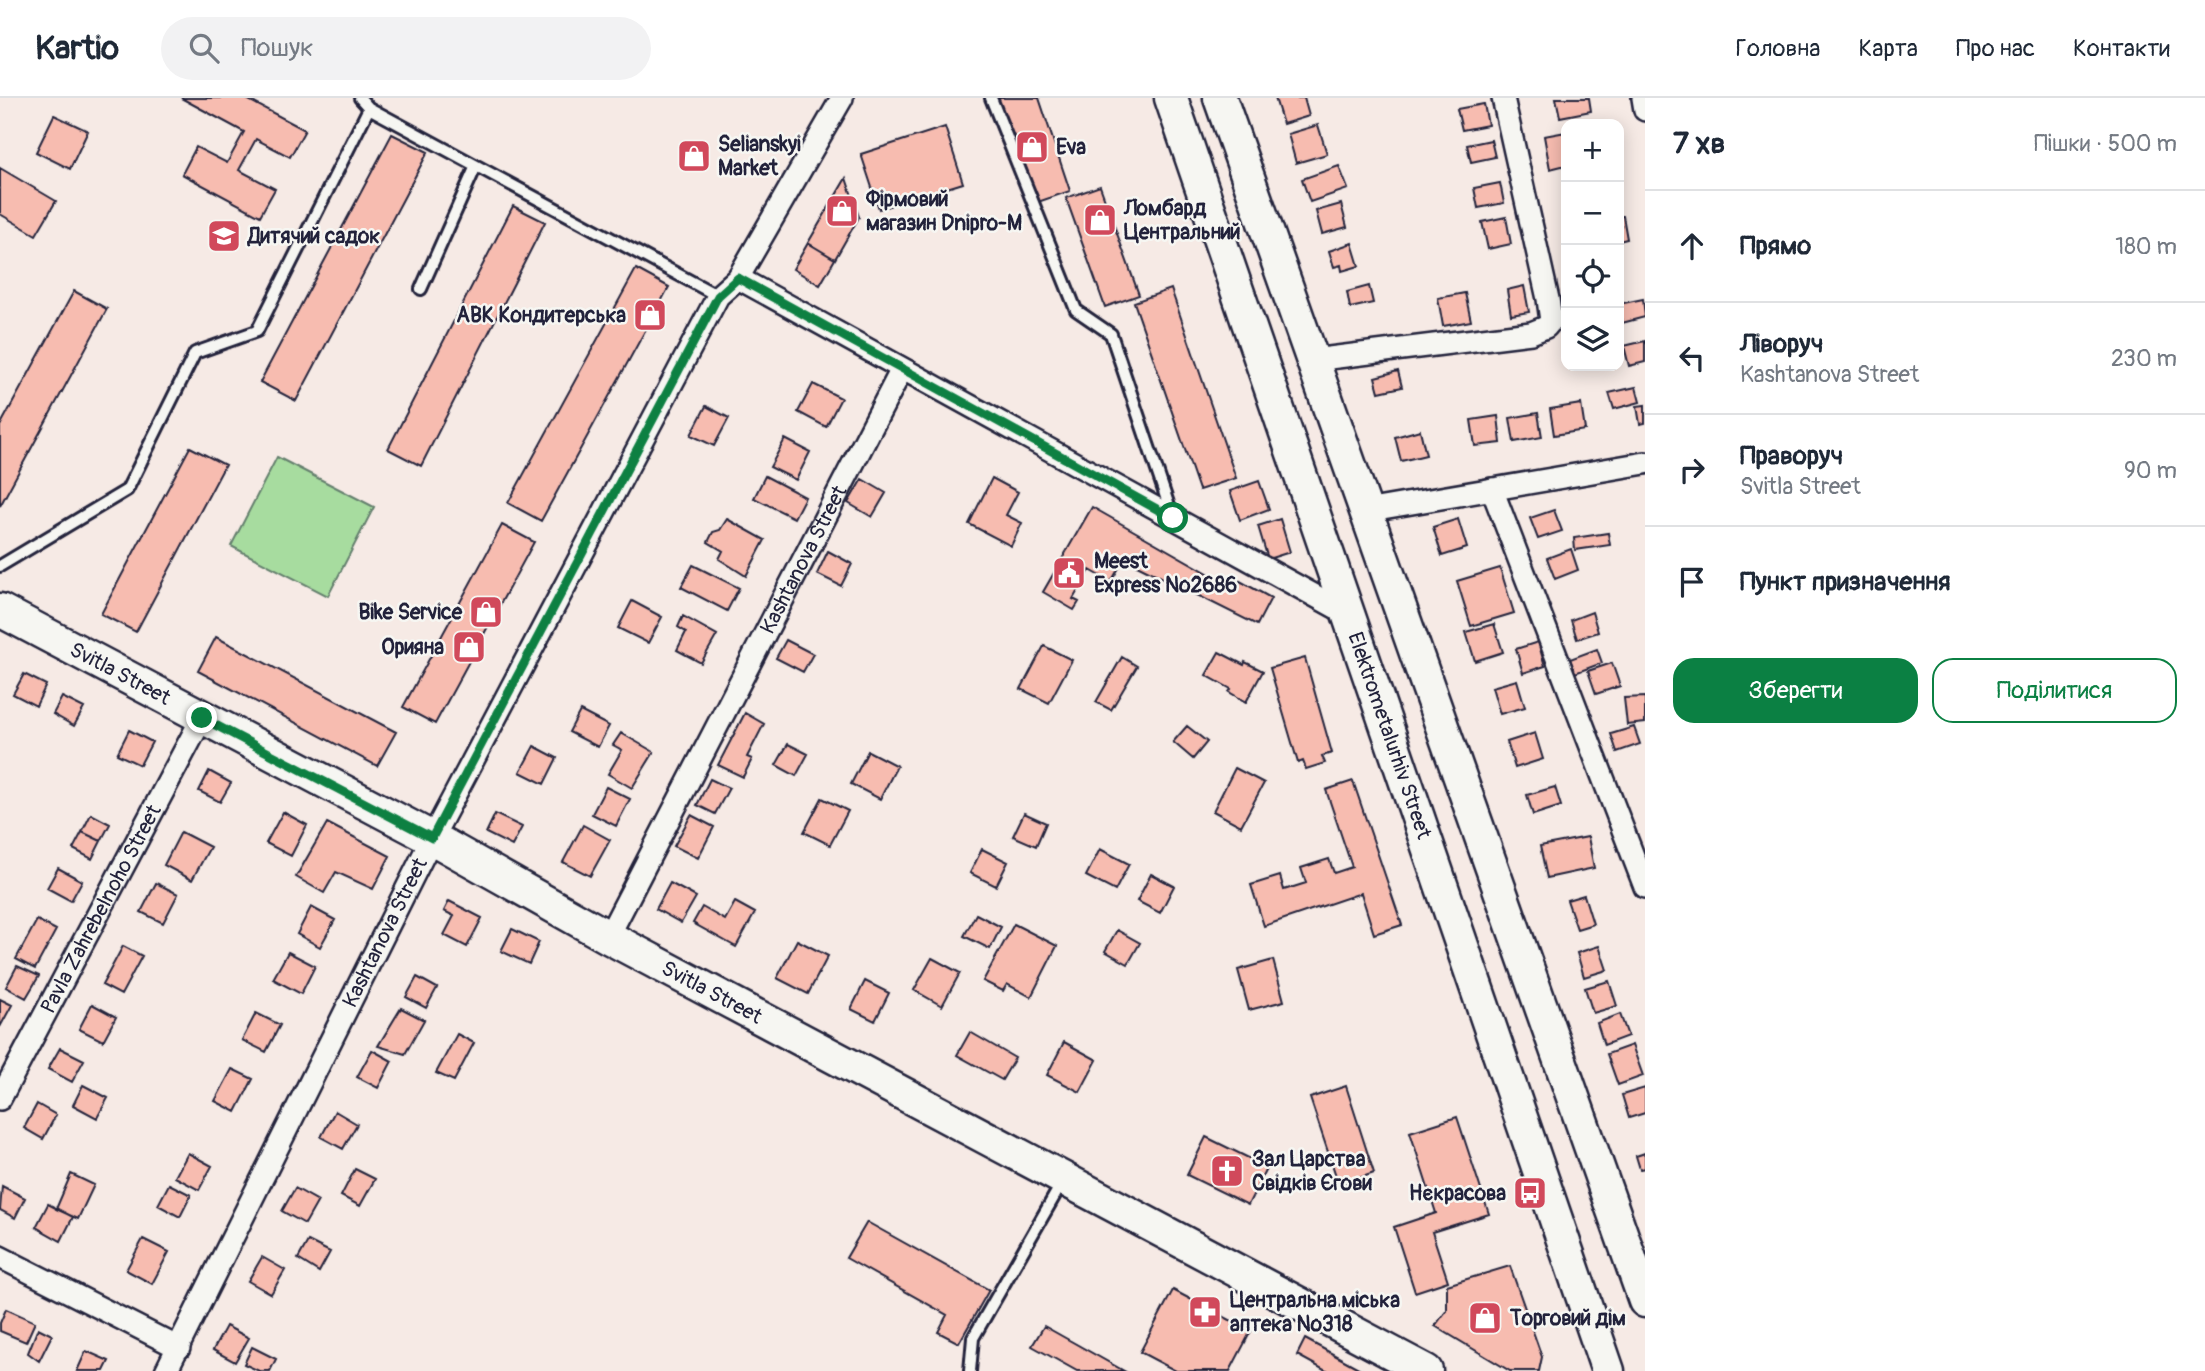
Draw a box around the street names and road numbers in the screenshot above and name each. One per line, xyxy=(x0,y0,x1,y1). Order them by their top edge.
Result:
street label: Kashtanova Street xyxy=(754,480,854,639)
street label: Elektrometalurhiv Street xyxy=(1341,629,1438,843)
street label: Svitla Street xyxy=(65,636,176,712)
street label: Pavla Zahrebelnoho Street xyxy=(35,800,168,1018)
street label: Kashtanova Street xyxy=(337,853,434,1012)
street label: Svitla Street xyxy=(657,955,767,1031)

